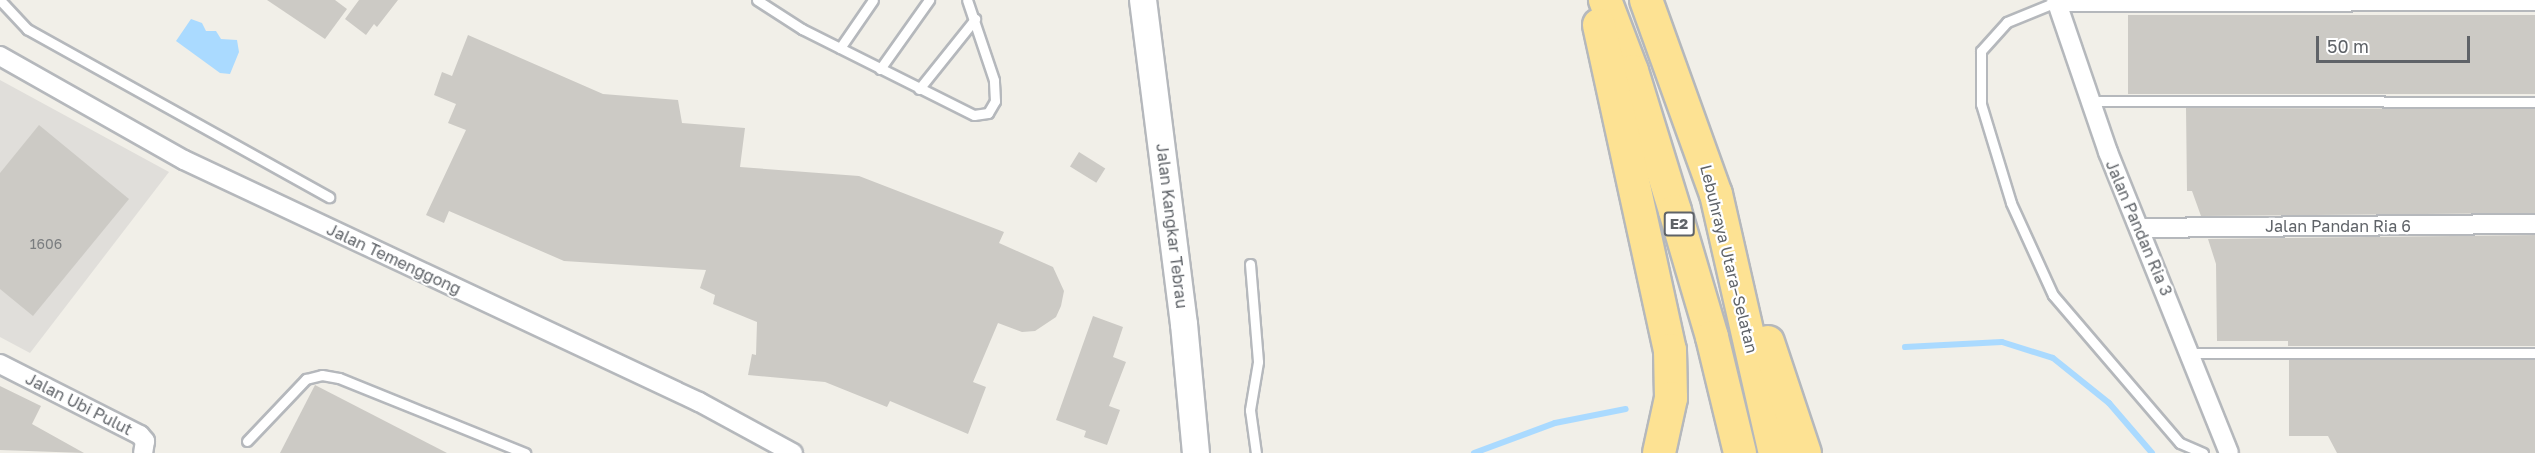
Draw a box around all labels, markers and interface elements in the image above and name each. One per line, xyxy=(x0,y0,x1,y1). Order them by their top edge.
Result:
scale bar xyxy=(2319,24,2474,62)
text: 50 m xyxy=(2327,35,2369,57)
street label: Jalan Kangkar Tebrau xyxy=(1152,142,1192,310)
street label: Jalan Pandan Ria 3 xyxy=(2102,157,2176,299)
street label: Lebuhraya Utara–Selatan xyxy=(1696,163,1762,355)
road number: E2 xyxy=(1662,212,1696,236)
street label: Jalan Pandan Ria 6 xyxy=(2265,216,2411,236)
street label: Jalan Temenggong xyxy=(324,219,464,299)
house number: 1606 xyxy=(30,236,62,252)
street label: Jalan Ubi Pulut xyxy=(22,369,136,439)

